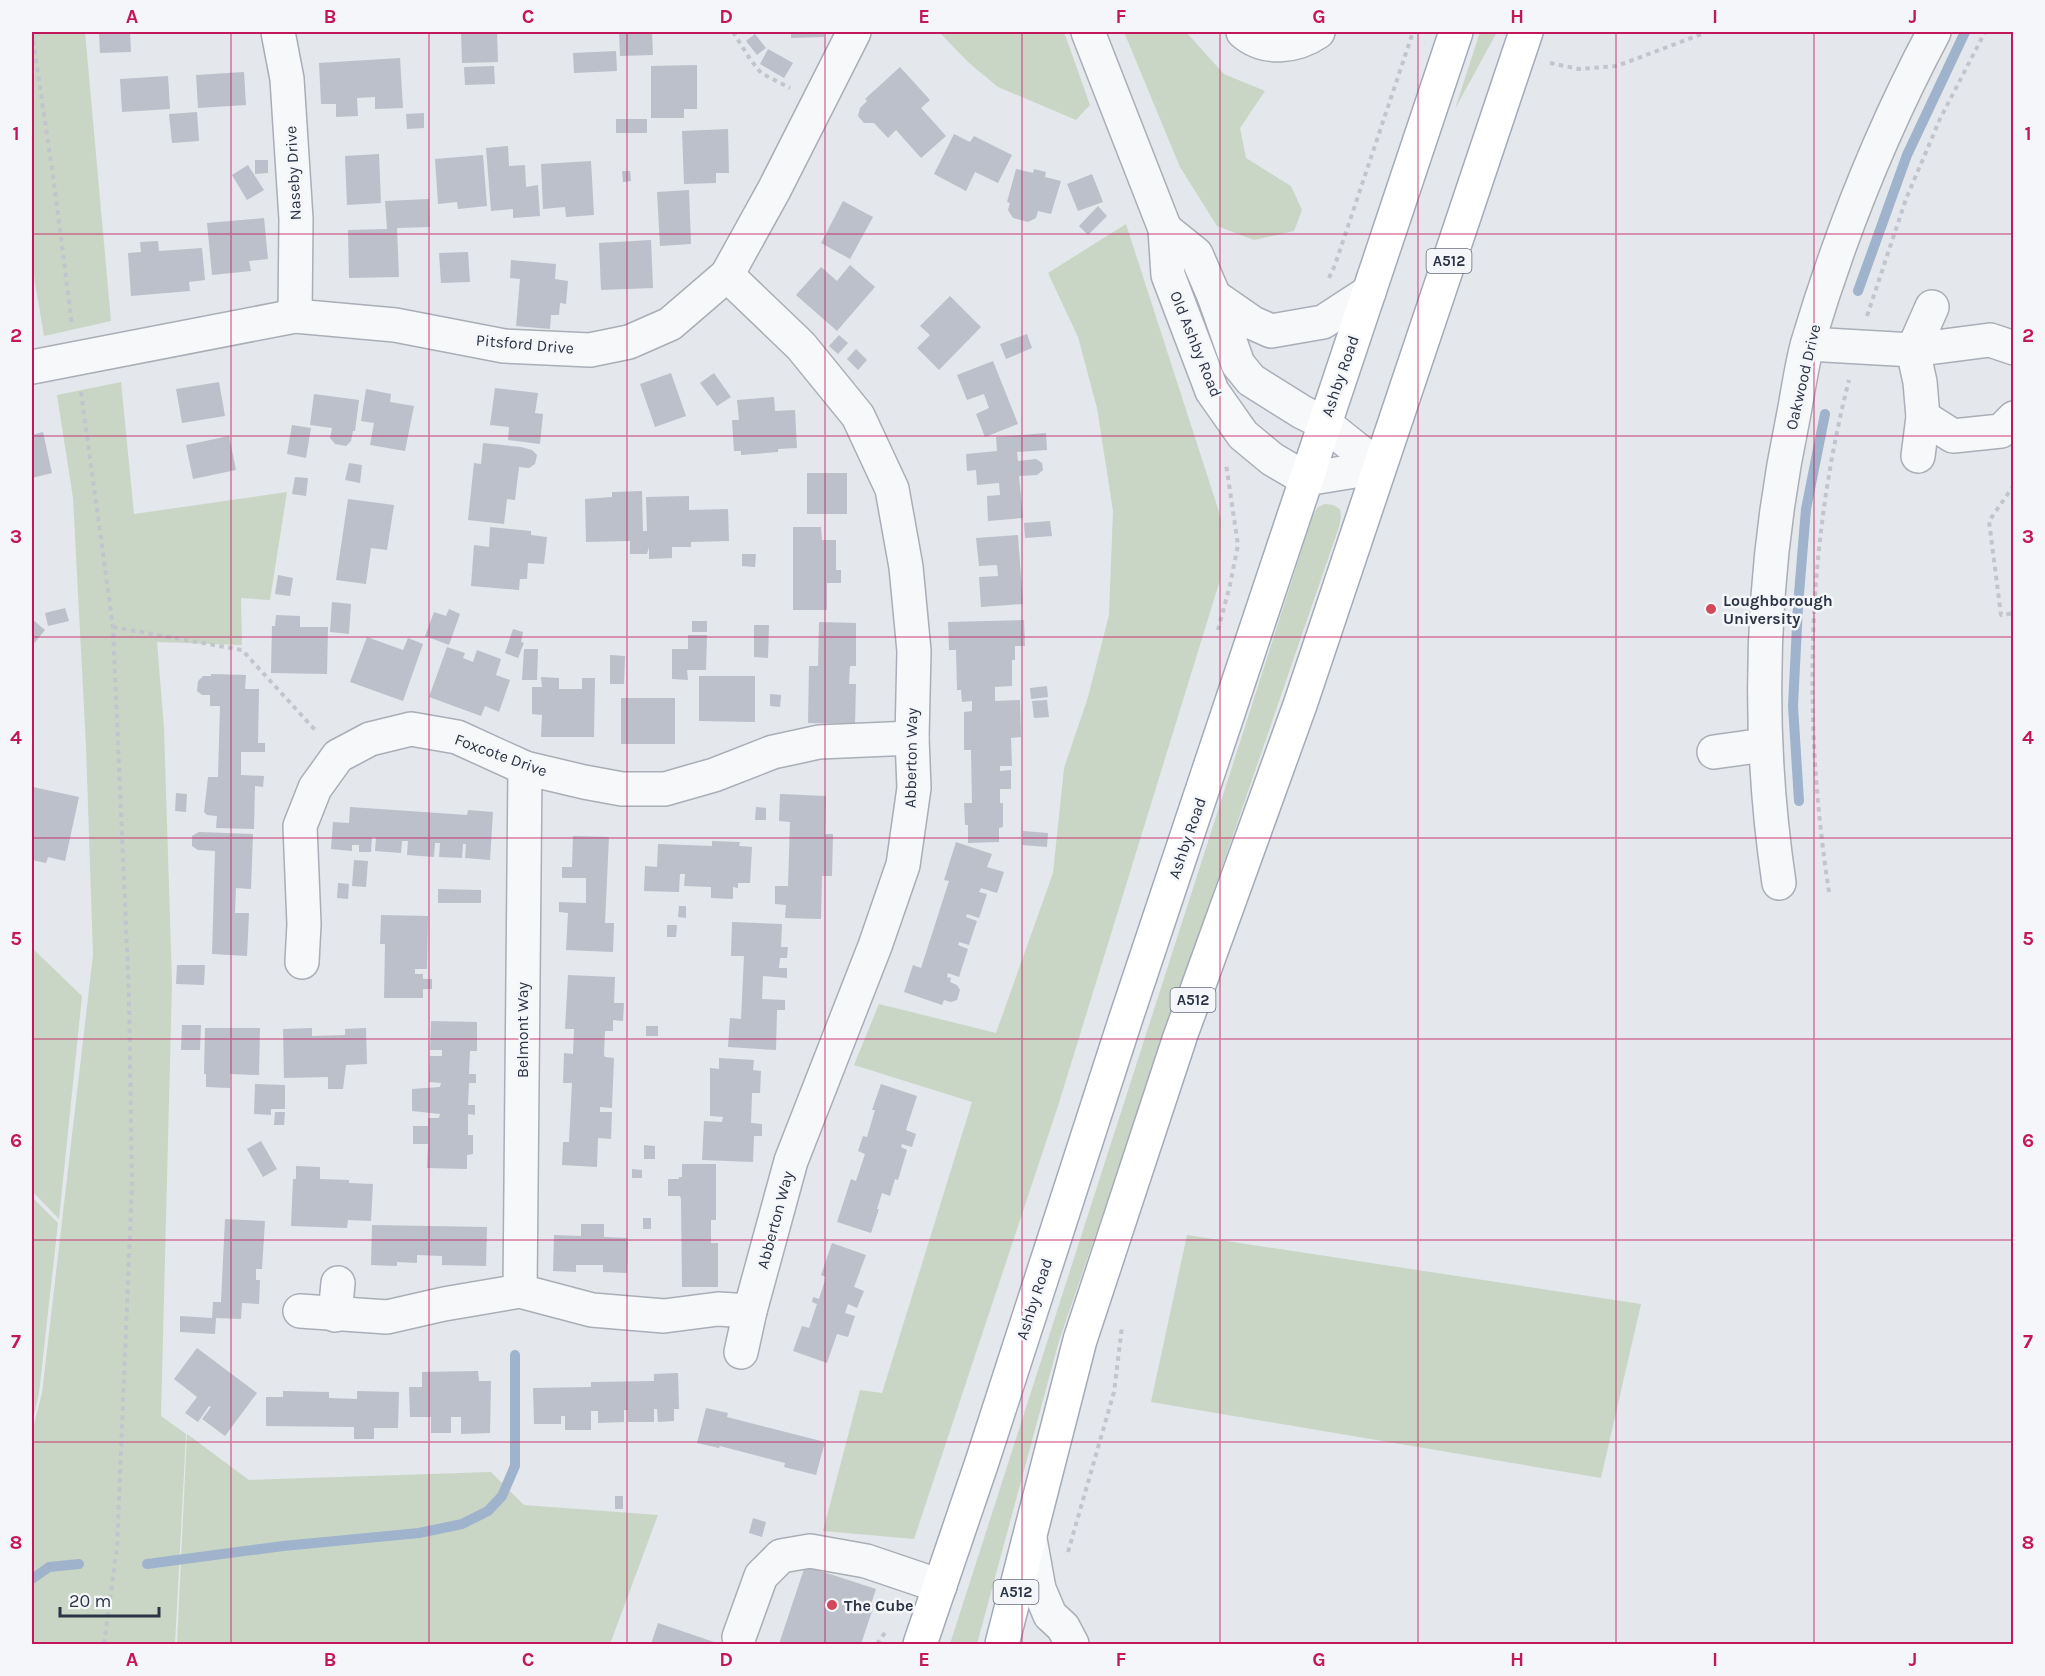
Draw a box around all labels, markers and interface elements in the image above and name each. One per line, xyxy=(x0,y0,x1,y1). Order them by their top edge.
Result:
text: A xyxy=(126,5,139,28)
text: B xyxy=(324,5,336,28)
text: C xyxy=(522,5,534,28)
text: D xyxy=(719,5,733,28)
text: E xyxy=(918,5,930,28)
text: F xyxy=(1116,5,1127,28)
text: G xyxy=(1312,5,1326,28)
text: H xyxy=(1510,5,1524,28)
text: I xyxy=(1712,5,1718,28)
text: J xyxy=(1909,5,1917,28)
text: 1 xyxy=(12,122,20,145)
text: 1 xyxy=(2024,122,2032,145)
street label: Naseby Drive xyxy=(281,125,305,221)
road number: A512 xyxy=(1426,249,1472,273)
street label: Old Ashby Road xyxy=(1166,288,1226,400)
street label: Oakwood Drive xyxy=(1782,322,1824,432)
text: 2 xyxy=(10,324,22,347)
text: 2 xyxy=(2022,324,2034,347)
street label: Pitsford Drive xyxy=(475,330,575,358)
street label: Ashby Road xyxy=(1317,333,1363,419)
text: 3 xyxy=(10,525,22,548)
text: 3 xyxy=(2022,525,2034,548)
place label: Loughborough University xyxy=(1723,591,1833,628)
marker: Loughborough University xyxy=(1704,602,1718,616)
street label: Abberton Way xyxy=(901,707,921,808)
text: 4 xyxy=(10,726,22,749)
text: 4 xyxy=(2022,726,2034,749)
street label: Foxcote Drive xyxy=(452,729,550,781)
street label: Ashby Road xyxy=(1164,795,1210,881)
text: 5 xyxy=(10,927,22,950)
text: 5 xyxy=(2022,927,2034,950)
street label: Belmont Way xyxy=(513,982,532,1078)
road number: A512 xyxy=(1170,988,1216,1012)
text: 6 xyxy=(10,1129,22,1152)
text: 6 xyxy=(2022,1129,2034,1152)
street label: Abberton Way xyxy=(753,1169,797,1271)
street label: Ashby Road xyxy=(1012,1256,1056,1342)
text: 7 xyxy=(11,1330,21,1353)
text: 7 xyxy=(2023,1330,2033,1353)
text: 8 xyxy=(10,1531,22,1554)
text: 8 xyxy=(2022,1531,2034,1554)
scale bar xyxy=(60,1580,159,1618)
road number: A512 xyxy=(994,1580,1038,1604)
text: 20 m xyxy=(69,1590,111,1612)
place label: The Cube xyxy=(844,1596,913,1615)
marker: The Cube xyxy=(825,1598,839,1612)
text: A xyxy=(126,1648,139,1671)
text: B xyxy=(324,1648,336,1671)
text: C xyxy=(522,1648,534,1671)
text: D xyxy=(719,1648,733,1671)
text: E xyxy=(918,1648,930,1671)
text: F xyxy=(1116,1648,1127,1671)
text: G xyxy=(1312,1648,1326,1671)
text: H xyxy=(1510,1648,1524,1671)
text: I xyxy=(1712,1648,1718,1671)
text: J xyxy=(1909,1648,1917,1671)

